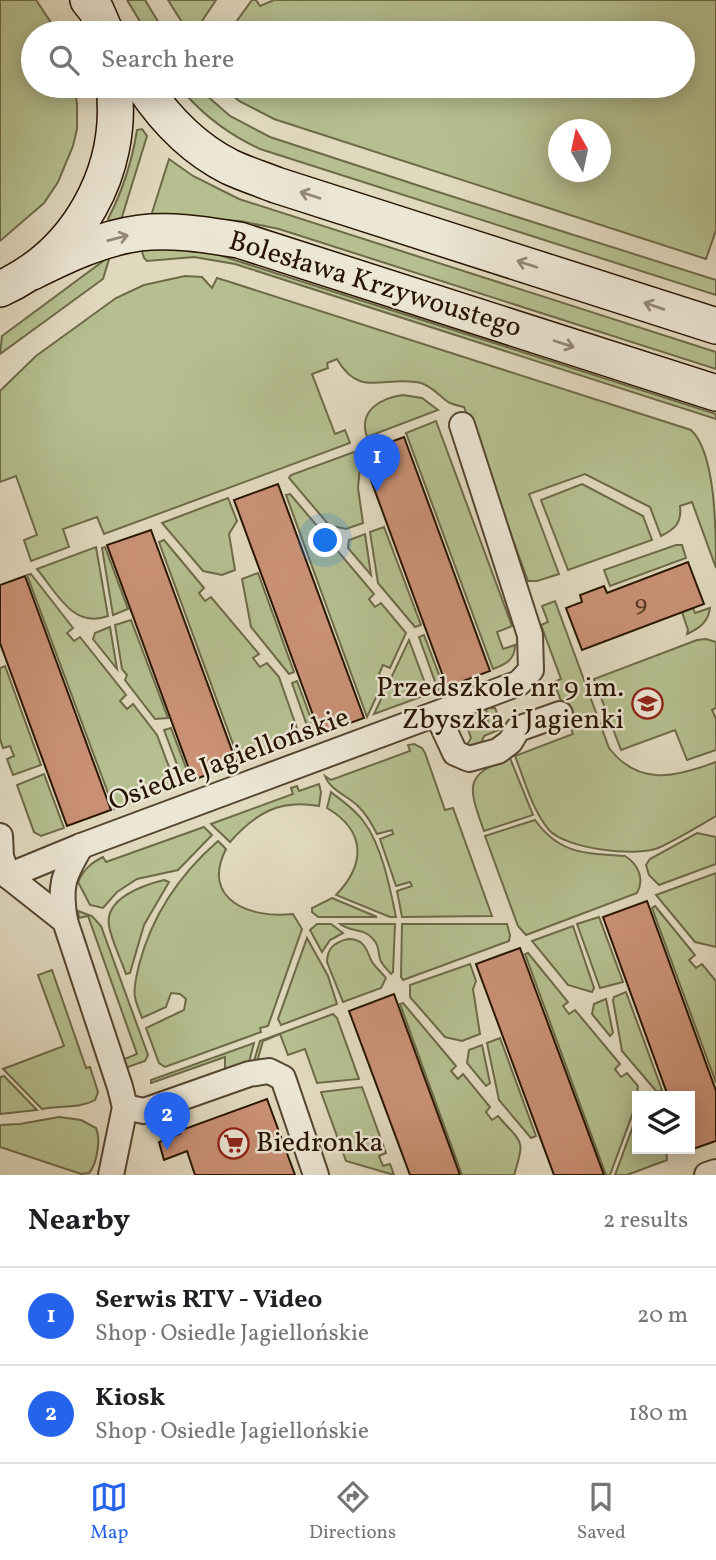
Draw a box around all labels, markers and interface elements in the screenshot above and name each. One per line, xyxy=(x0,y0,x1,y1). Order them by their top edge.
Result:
search box xyxy=(21,21,695,98)
icon: search xyxy=(45,41,83,79)
text: Search here xyxy=(101,42,234,78)
north arrow xyxy=(548,119,611,182)
one-way arrow xyxy=(299,188,321,201)
street label: Bolesława Krzywoustego xyxy=(224,222,526,348)
one-way arrow xyxy=(106,231,128,244)
one-way arrow xyxy=(516,257,538,269)
one-way arrow xyxy=(643,299,665,311)
one-way arrow xyxy=(553,339,575,351)
pin: 1 xyxy=(354,434,400,492)
your location xyxy=(308,523,342,557)
house number: 9 xyxy=(635,588,647,622)
place label: Przedszkole nr 9 im. Zbyszka i Jagienki xyxy=(376,669,624,740)
school or university icon: Przedszkole nr 9 im. Zbyszka i Jagienki xyxy=(630,687,664,721)
street label: Osiedle Jagiellońskie xyxy=(103,698,355,822)
map controls xyxy=(632,1091,695,1154)
button: layers xyxy=(632,1091,695,1154)
pin: 2 xyxy=(144,1092,190,1150)
place label: Biedronka xyxy=(256,1124,384,1163)
supermarket icon: Biedronka xyxy=(216,1126,250,1160)
text: Nearby xyxy=(28,1200,130,1242)
text: 2 results xyxy=(603,1205,688,1237)
text: Serwis RTV - Video xyxy=(95,1282,322,1318)
text: 1 xyxy=(46,1300,56,1332)
text: 20 m xyxy=(637,1300,688,1332)
text: Shop · Osiedle Jagiellońskie xyxy=(95,1318,369,1350)
text: Kiosk xyxy=(95,1380,165,1416)
text: 2 xyxy=(45,1398,57,1430)
text: 180 m xyxy=(629,1398,688,1430)
text: Shop · Osiedle Jagiellońskie xyxy=(95,1416,369,1448)
tab: Map xyxy=(90,1478,128,1546)
tab: Directions xyxy=(309,1478,396,1546)
tab: Saved xyxy=(577,1478,626,1546)

